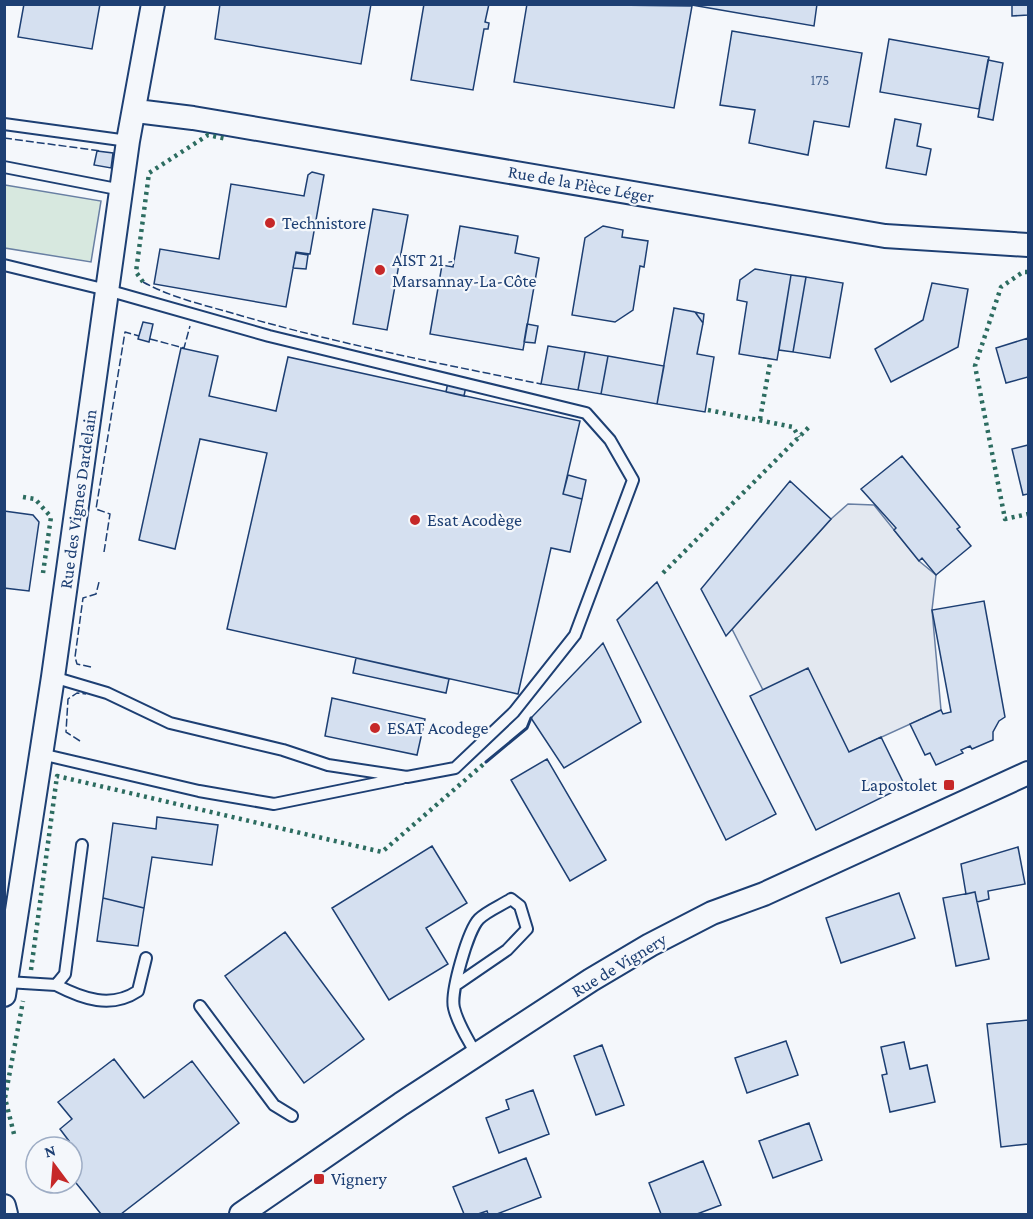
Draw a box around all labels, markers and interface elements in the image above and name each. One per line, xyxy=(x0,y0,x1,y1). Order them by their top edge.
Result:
house number: 175 xyxy=(811,72,829,88)
street label: Rue de la Pièce Léger xyxy=(506,161,656,207)
place label: Technistore xyxy=(282,213,366,233)
marker: Technistore xyxy=(263,216,277,230)
place label: AIST 21 - Marsannay-La-Côte xyxy=(392,250,536,291)
marker: AIST 21 - Marsannay-La-Côte xyxy=(373,263,387,277)
street label: Rue des Vignes Dardelain xyxy=(56,408,101,590)
place label: Esat Acodège xyxy=(427,510,522,530)
marker: Esat Acodège xyxy=(408,513,422,527)
place label: ESAT Acodege xyxy=(387,718,489,738)
marker: ESAT Acodege xyxy=(368,721,382,735)
place label: Lapostolet xyxy=(861,775,938,795)
marker: Lapostolet xyxy=(942,778,956,792)
street label: Rue de Vignery xyxy=(568,929,671,1001)
north arrow xyxy=(24,1135,84,1195)
text: N xyxy=(42,1141,58,1161)
place label: Vignery xyxy=(331,1169,387,1189)
marker: Vignery xyxy=(312,1172,326,1186)

